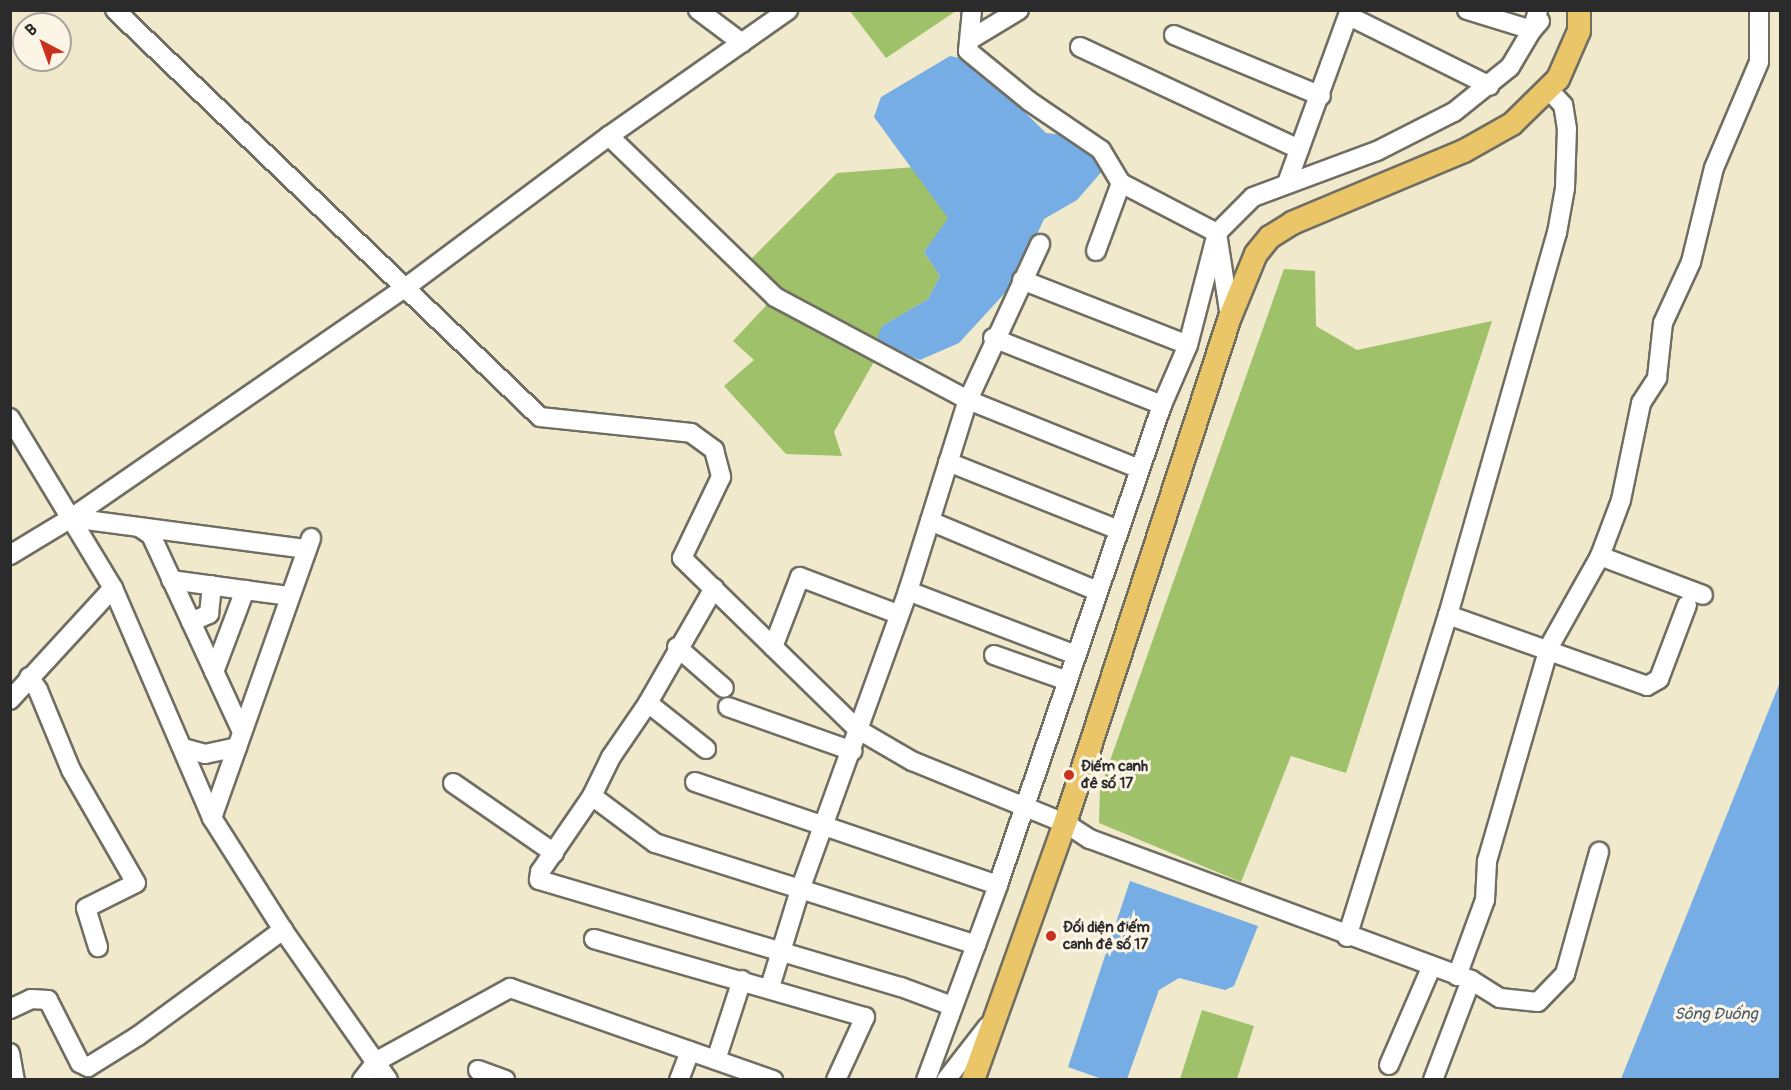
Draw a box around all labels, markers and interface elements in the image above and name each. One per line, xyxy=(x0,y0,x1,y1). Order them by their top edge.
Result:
north arrow xyxy=(12,12,72,72)
text: B xyxy=(22,19,41,40)
place label: Điếm canh đê số 17 xyxy=(1081,757,1148,792)
marker: Điếm canh đê số 17 xyxy=(1062,768,1076,782)
place label: Đối diện điếm canh đê số 17 xyxy=(1063,918,1150,953)
marker: Đối diện điếm canh đê số 17 xyxy=(1044,929,1058,943)
water label: Sông Đuống xyxy=(1674,1004,1758,1024)

